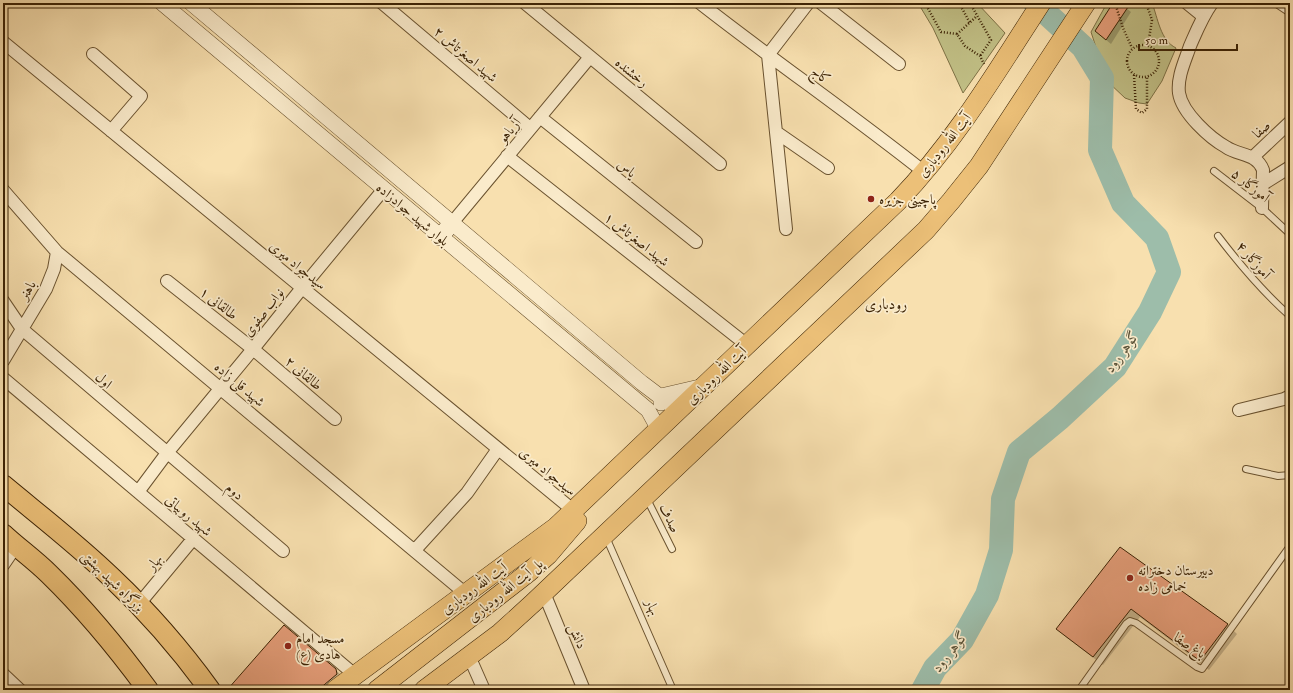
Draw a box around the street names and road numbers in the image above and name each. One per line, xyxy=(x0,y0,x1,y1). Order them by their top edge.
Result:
street label: شهید اصغرتاش ۲ xyxy=(430,23,501,87)
street label: رخشنده xyxy=(612,54,652,91)
street label: کاج xyxy=(805,63,834,91)
street label: آیت الله رودباری xyxy=(912,106,976,181)
street label: آریاهو xyxy=(493,113,526,148)
street label: صفا xyxy=(1249,117,1274,142)
street label: یاس xyxy=(614,156,641,182)
street label: آموزگار ۵ xyxy=(1228,165,1275,207)
street label: بلوار شهید جوادزاده xyxy=(372,179,453,251)
street label: شهید اصغرتاش ۱ xyxy=(600,209,673,271)
street label: سیدجواد میری xyxy=(266,237,330,293)
street label: آموزگار ۴ xyxy=(1233,238,1276,284)
street label: باهنر xyxy=(14,277,40,305)
street label: طالقانی ۱ xyxy=(196,283,241,324)
street label: نواب صفوی xyxy=(239,284,288,340)
street label: آیت الله رودباری xyxy=(681,339,751,408)
street label: طالقانی ۲ xyxy=(282,353,326,394)
street label: شهید قلی زاده xyxy=(210,358,269,411)
street label: اول xyxy=(92,368,116,392)
street label: سیدجواد میری xyxy=(516,443,580,499)
street label: دوم xyxy=(220,479,247,507)
street label: شهید روبیاتی xyxy=(161,491,216,541)
street label: صدف xyxy=(655,501,684,536)
street label: بزرگراه شهید بهشتی xyxy=(77,546,149,617)
street label: بهار xyxy=(141,551,167,576)
street label: پل آیت الله رودباری xyxy=(463,552,549,627)
street label: آیت الله رودباری xyxy=(436,555,512,618)
street label: بهار xyxy=(640,595,664,618)
street label: دانش xyxy=(564,621,590,652)
street label: باغ صفا xyxy=(1169,629,1209,665)

